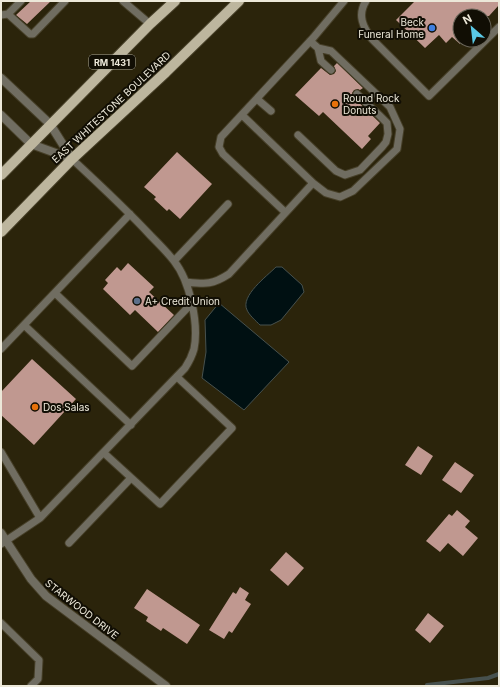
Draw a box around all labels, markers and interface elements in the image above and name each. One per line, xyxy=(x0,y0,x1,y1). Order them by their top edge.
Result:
north arrow xyxy=(452,8,492,48)
text: N xyxy=(460,11,474,27)
place label: Beck Funeral Home xyxy=(358,16,425,40)
marker: Beck Funeral Home xyxy=(427,23,437,33)
street label: EAST WHITESTONE BOULEVARD xyxy=(49,49,173,165)
road number: RM 1431 xyxy=(89,55,135,69)
place label: Round Rock Donuts xyxy=(343,92,400,116)
marker: Round Rock Donuts xyxy=(330,99,340,109)
place label: A+ Credit Union xyxy=(145,295,220,307)
marker: A+ Credit Union xyxy=(132,296,142,306)
place label: Dos Salas xyxy=(43,401,90,413)
marker: Dos Salas xyxy=(30,402,40,412)
street label: STARWOOD DRIVE xyxy=(43,577,121,641)

